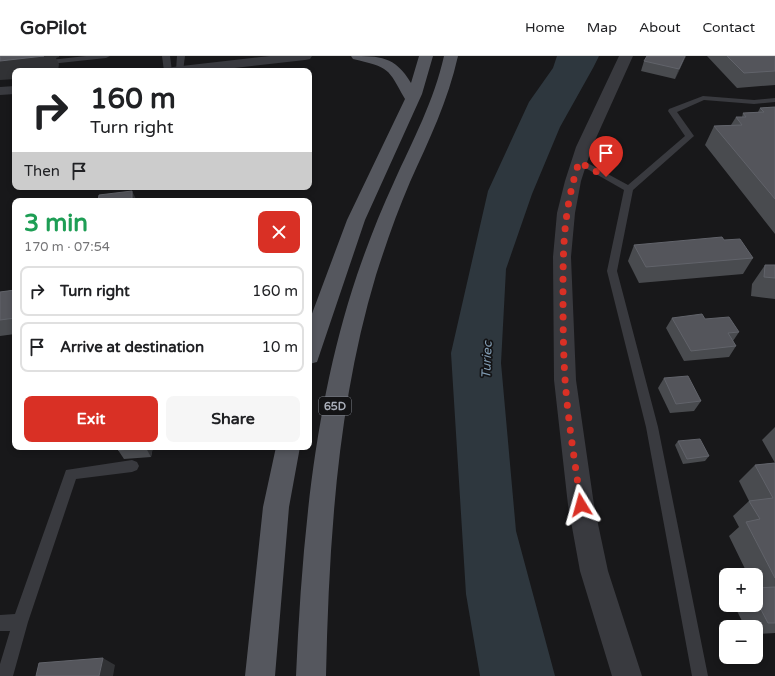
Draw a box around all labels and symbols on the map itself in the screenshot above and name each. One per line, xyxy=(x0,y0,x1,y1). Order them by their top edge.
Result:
pin xyxy=(589,136,623,177)
water label: Turiec xyxy=(478,340,496,379)
road number: 65D xyxy=(319,397,351,415)
position arrow xyxy=(560,484,602,526)

